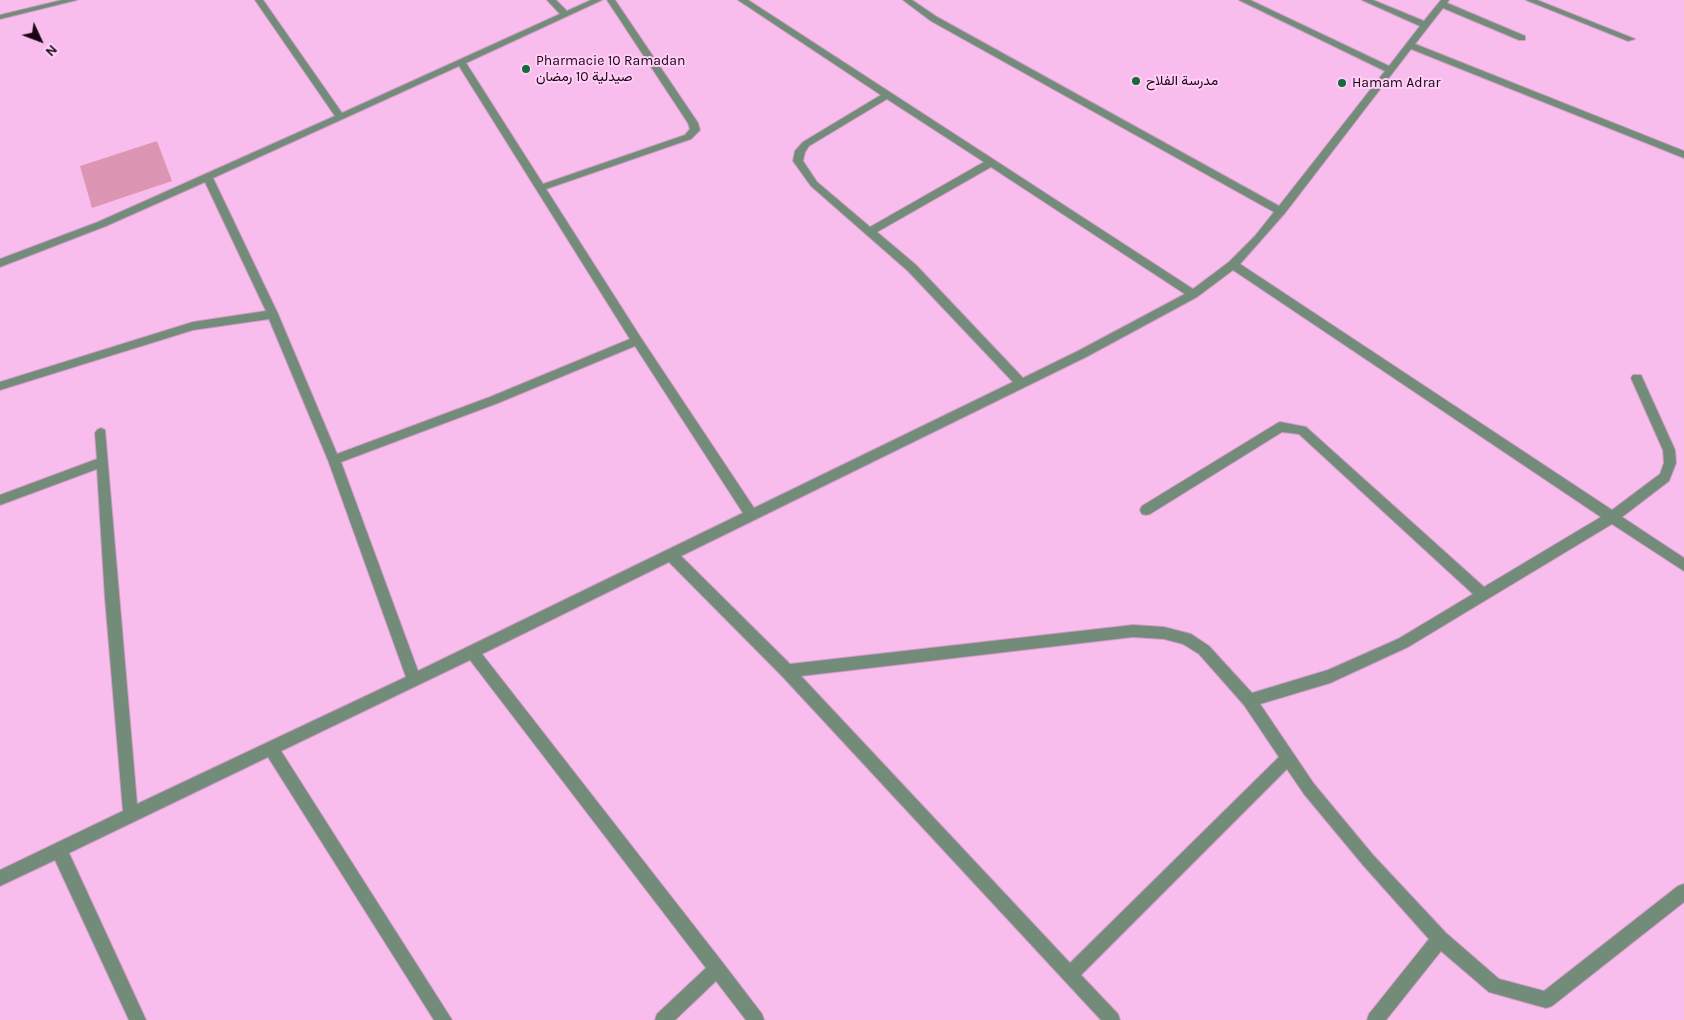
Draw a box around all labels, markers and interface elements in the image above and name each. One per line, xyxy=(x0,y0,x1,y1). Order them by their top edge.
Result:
north arrow xyxy=(15,15,65,65)
text: N xyxy=(42,41,61,60)
place label: Pharmacie 10 Ramadan صيدلية 10 رمضان xyxy=(536,53,685,85)
marker: Pharmacie 10 Ramadan صيدلية 10 رمضان xyxy=(520,63,532,75)
place label: مدرسة الفلاح xyxy=(1146,73,1218,89)
marker: مدرسة الفلاح xyxy=(1130,75,1142,87)
place label: Hamam Adrar xyxy=(1352,75,1440,91)
marker: Hamam Adrar xyxy=(1336,77,1348,89)

